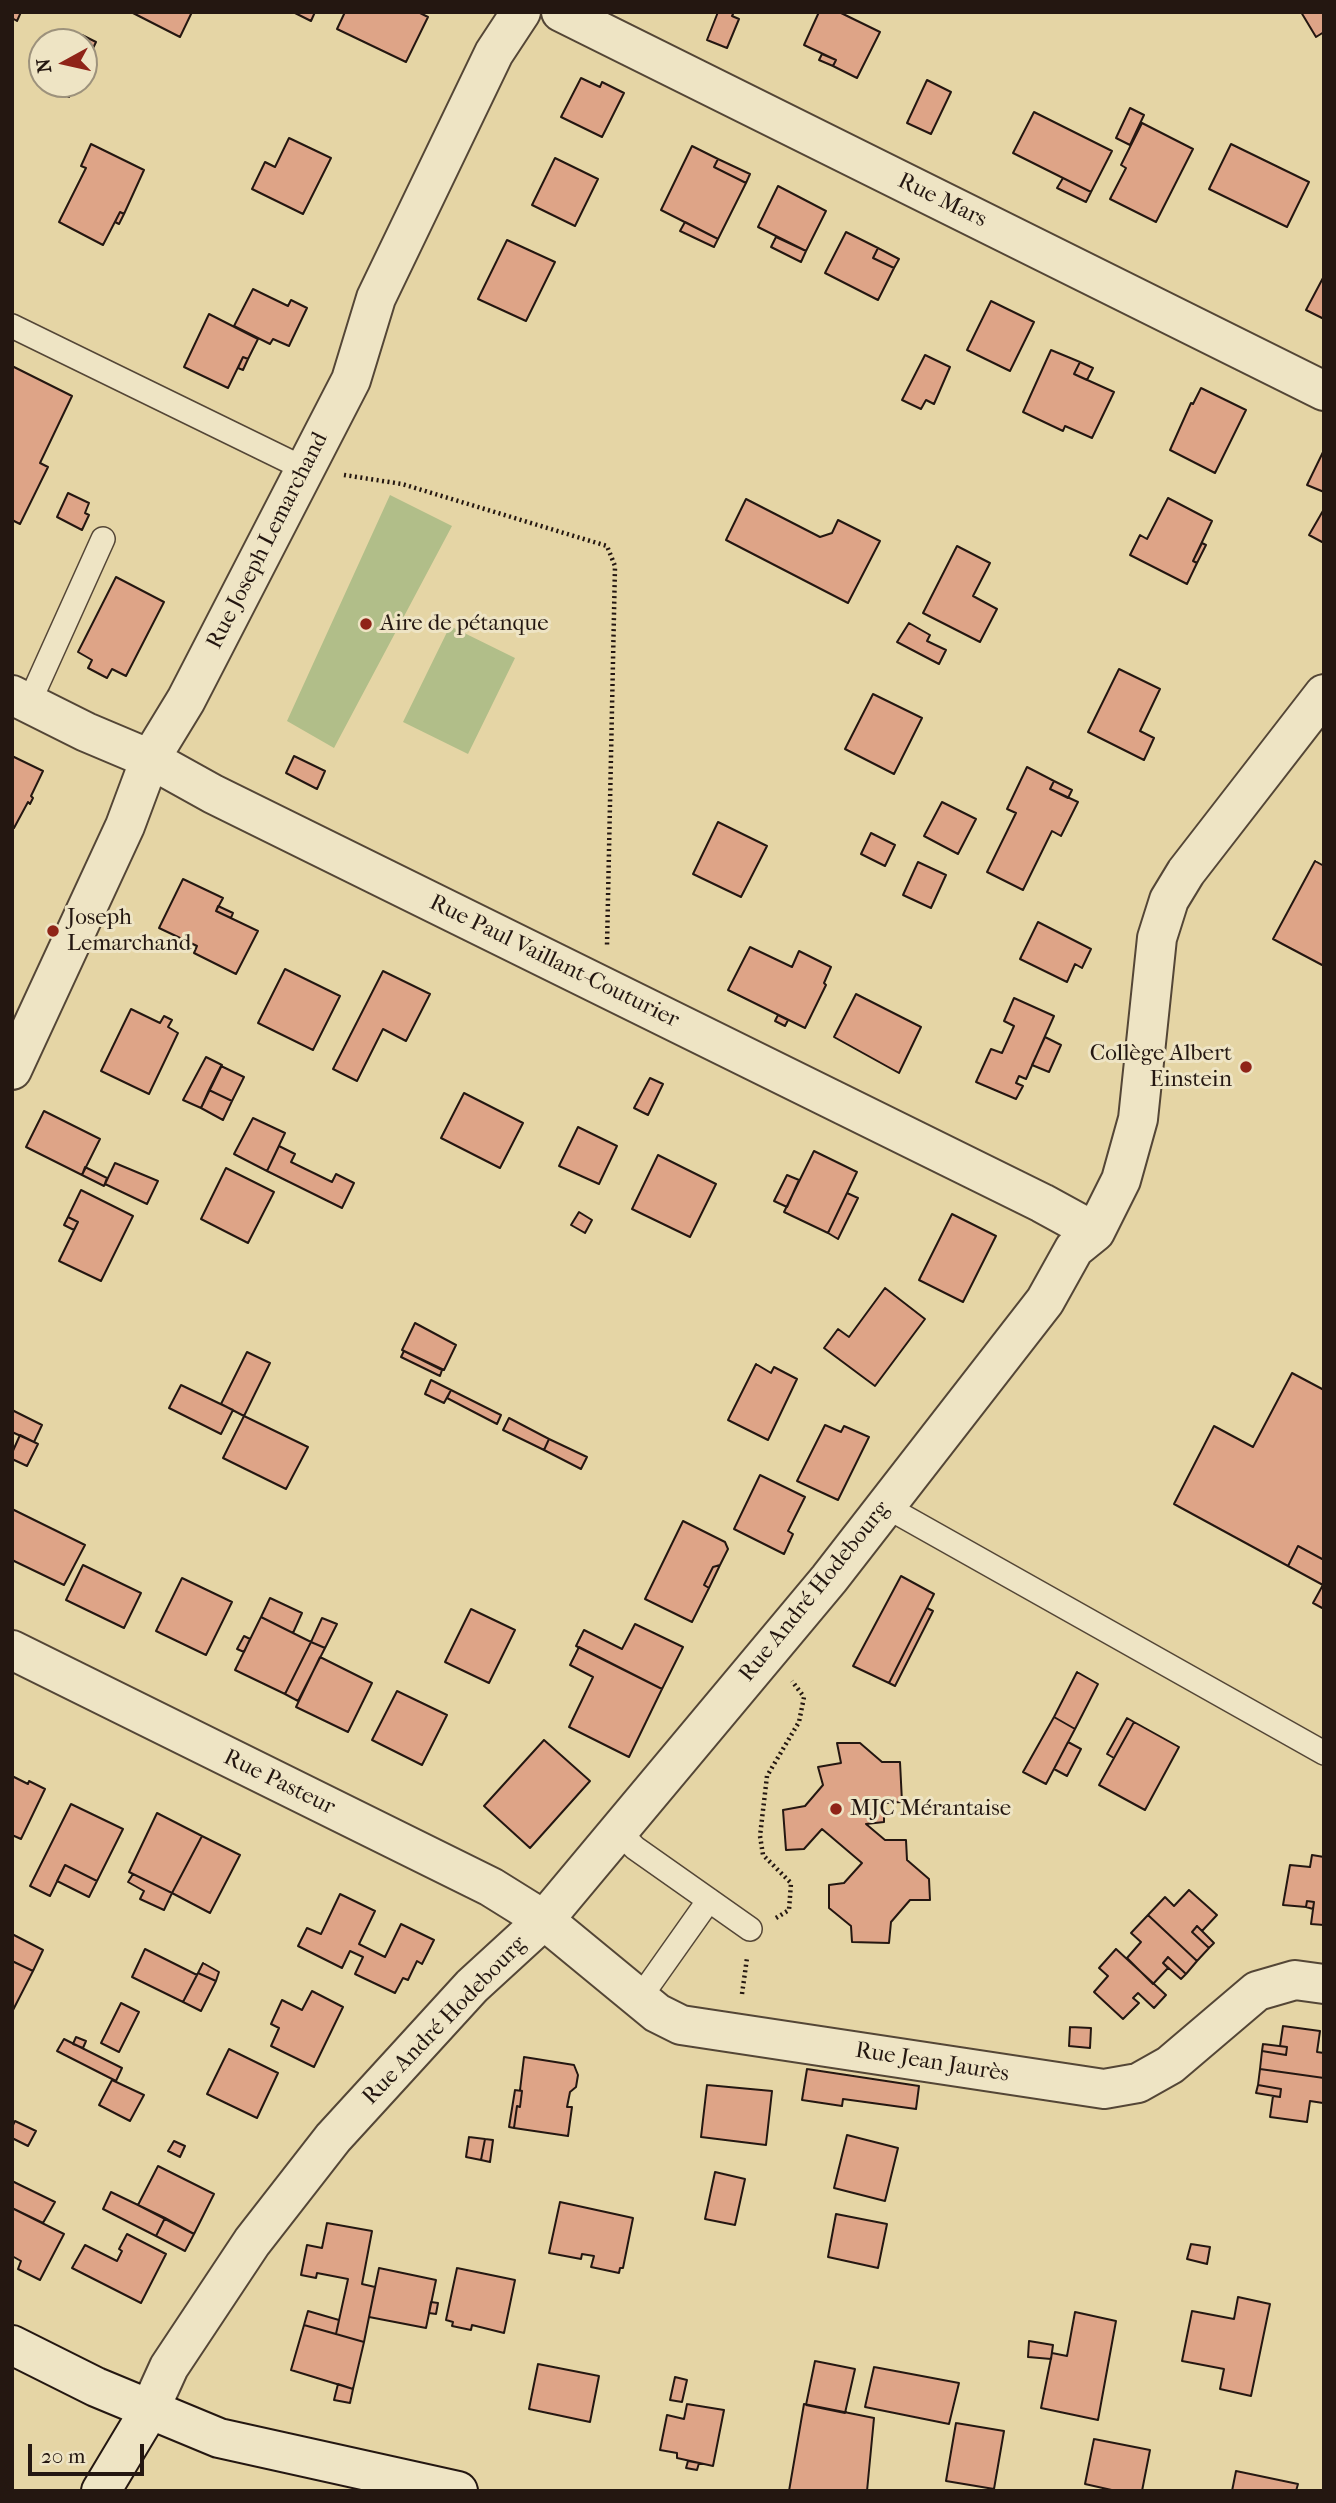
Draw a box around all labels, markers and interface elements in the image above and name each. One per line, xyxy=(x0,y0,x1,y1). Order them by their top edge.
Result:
north arrow xyxy=(28,28,98,98)
text: N xyxy=(32,57,56,74)
street label: Rue Mars xyxy=(893,168,991,234)
street label: Rue Joseph Lemarchand xyxy=(201,428,335,654)
place label: Aire de pétanque xyxy=(380,610,549,638)
marker: Aire de pétanque xyxy=(358,616,374,632)
street label: Rue Paul Vaillant-Couturier xyxy=(425,889,683,1035)
place label: Joseph Lemarchand xyxy=(67,904,191,958)
marker: Joseph Lemarchand xyxy=(45,923,61,939)
place label: Collège Albert Einstein xyxy=(1090,1040,1232,1094)
marker: Collège Albert Einstein xyxy=(1238,1059,1254,1075)
street label: Rue André Hodebourg xyxy=(734,1496,896,1688)
street label: Rue Pasteur xyxy=(219,1744,339,1822)
place label: MJC Mérantaise xyxy=(850,1795,1011,1823)
marker: MJC Mérantaise xyxy=(828,1801,844,1817)
street label: Rue André Hodebourg xyxy=(357,1931,533,2111)
street label: Rue Jean Jaurès xyxy=(853,2037,1011,2089)
scale bar xyxy=(32,2430,147,2474)
text: 20 m xyxy=(41,2444,85,2468)

